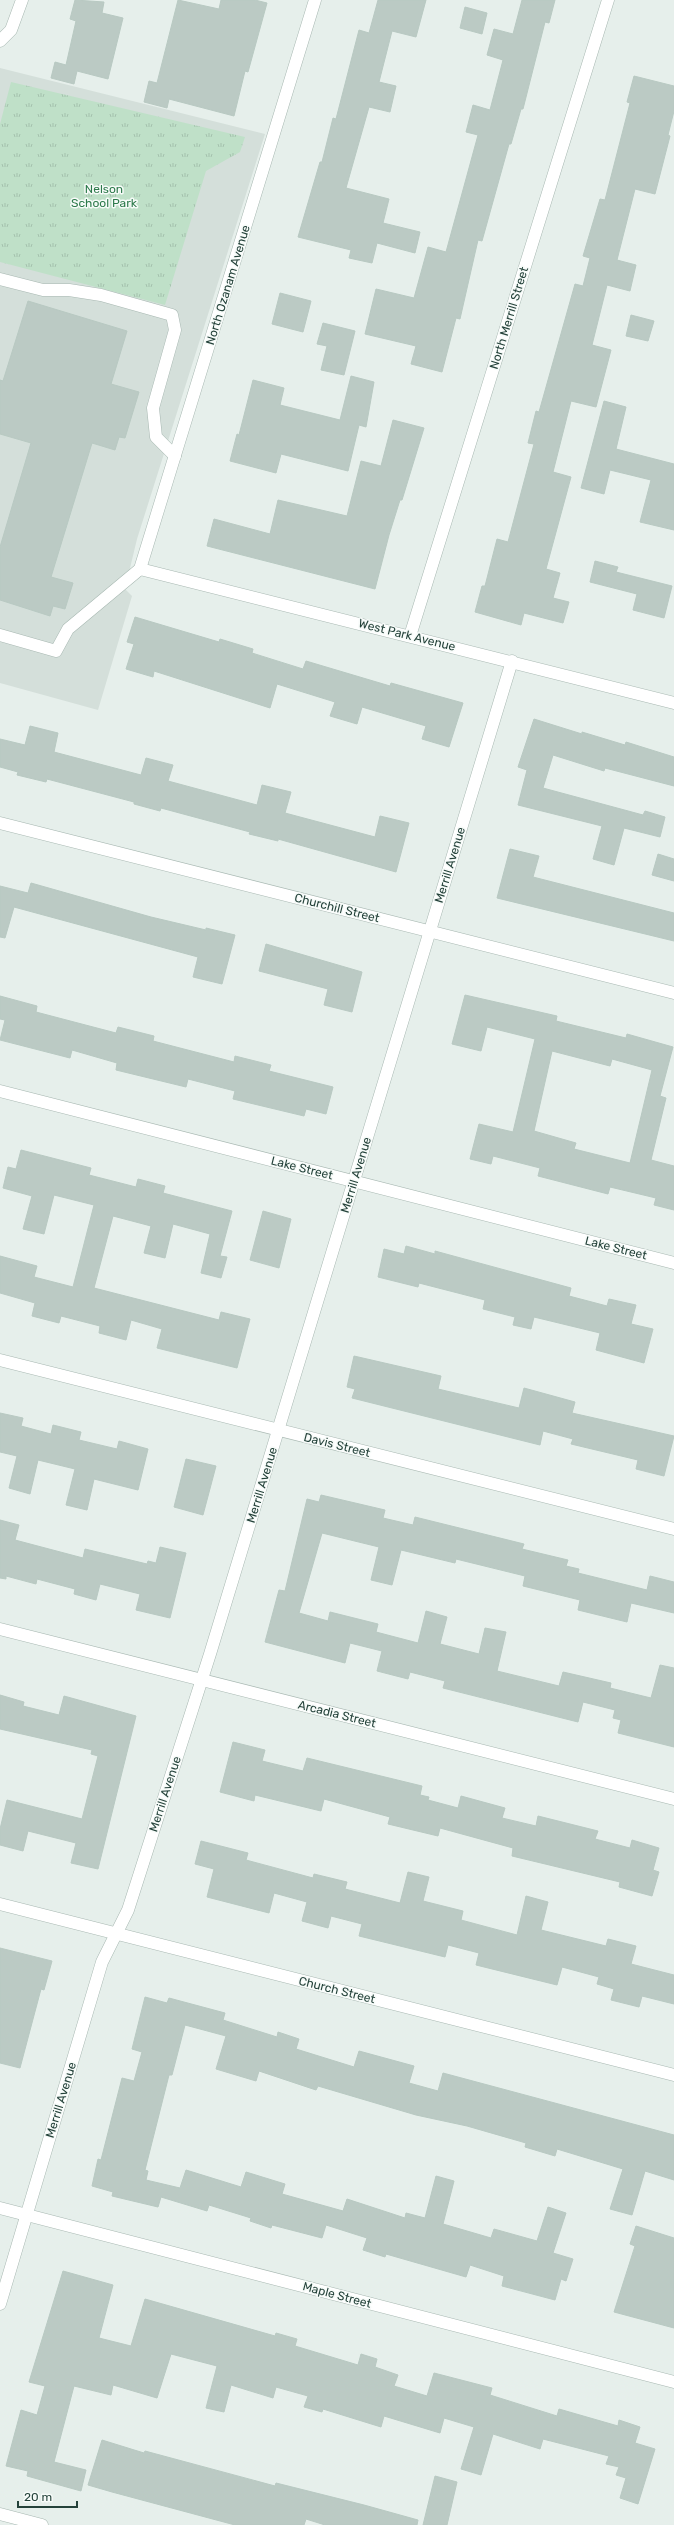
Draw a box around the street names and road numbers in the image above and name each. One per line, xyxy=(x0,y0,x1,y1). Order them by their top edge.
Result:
street label: North Ozanam Avenue xyxy=(203,223,253,347)
street label: North Merrill Street xyxy=(487,265,531,371)
street label: West Park Avenue xyxy=(357,616,457,654)
street label: Merrill Avenue xyxy=(432,825,468,905)
street label: Churchill Street xyxy=(293,891,381,925)
street label: Merrill Avenue xyxy=(338,1135,374,1215)
street label: Lake Street xyxy=(269,1154,335,1183)
street label: Lake Street xyxy=(583,1234,649,1263)
street label: Davis Street xyxy=(302,1430,372,1460)
street label: Merrill Avenue xyxy=(244,1445,280,1525)
street label: Arcadia Street xyxy=(296,1698,378,1731)
street label: Merrill Avenue xyxy=(146,1754,184,1834)
street label: Church Street xyxy=(297,1974,377,2006)
street label: Merrill Avenue xyxy=(43,2060,79,2140)
street label: Maple Street xyxy=(301,2279,373,2311)

